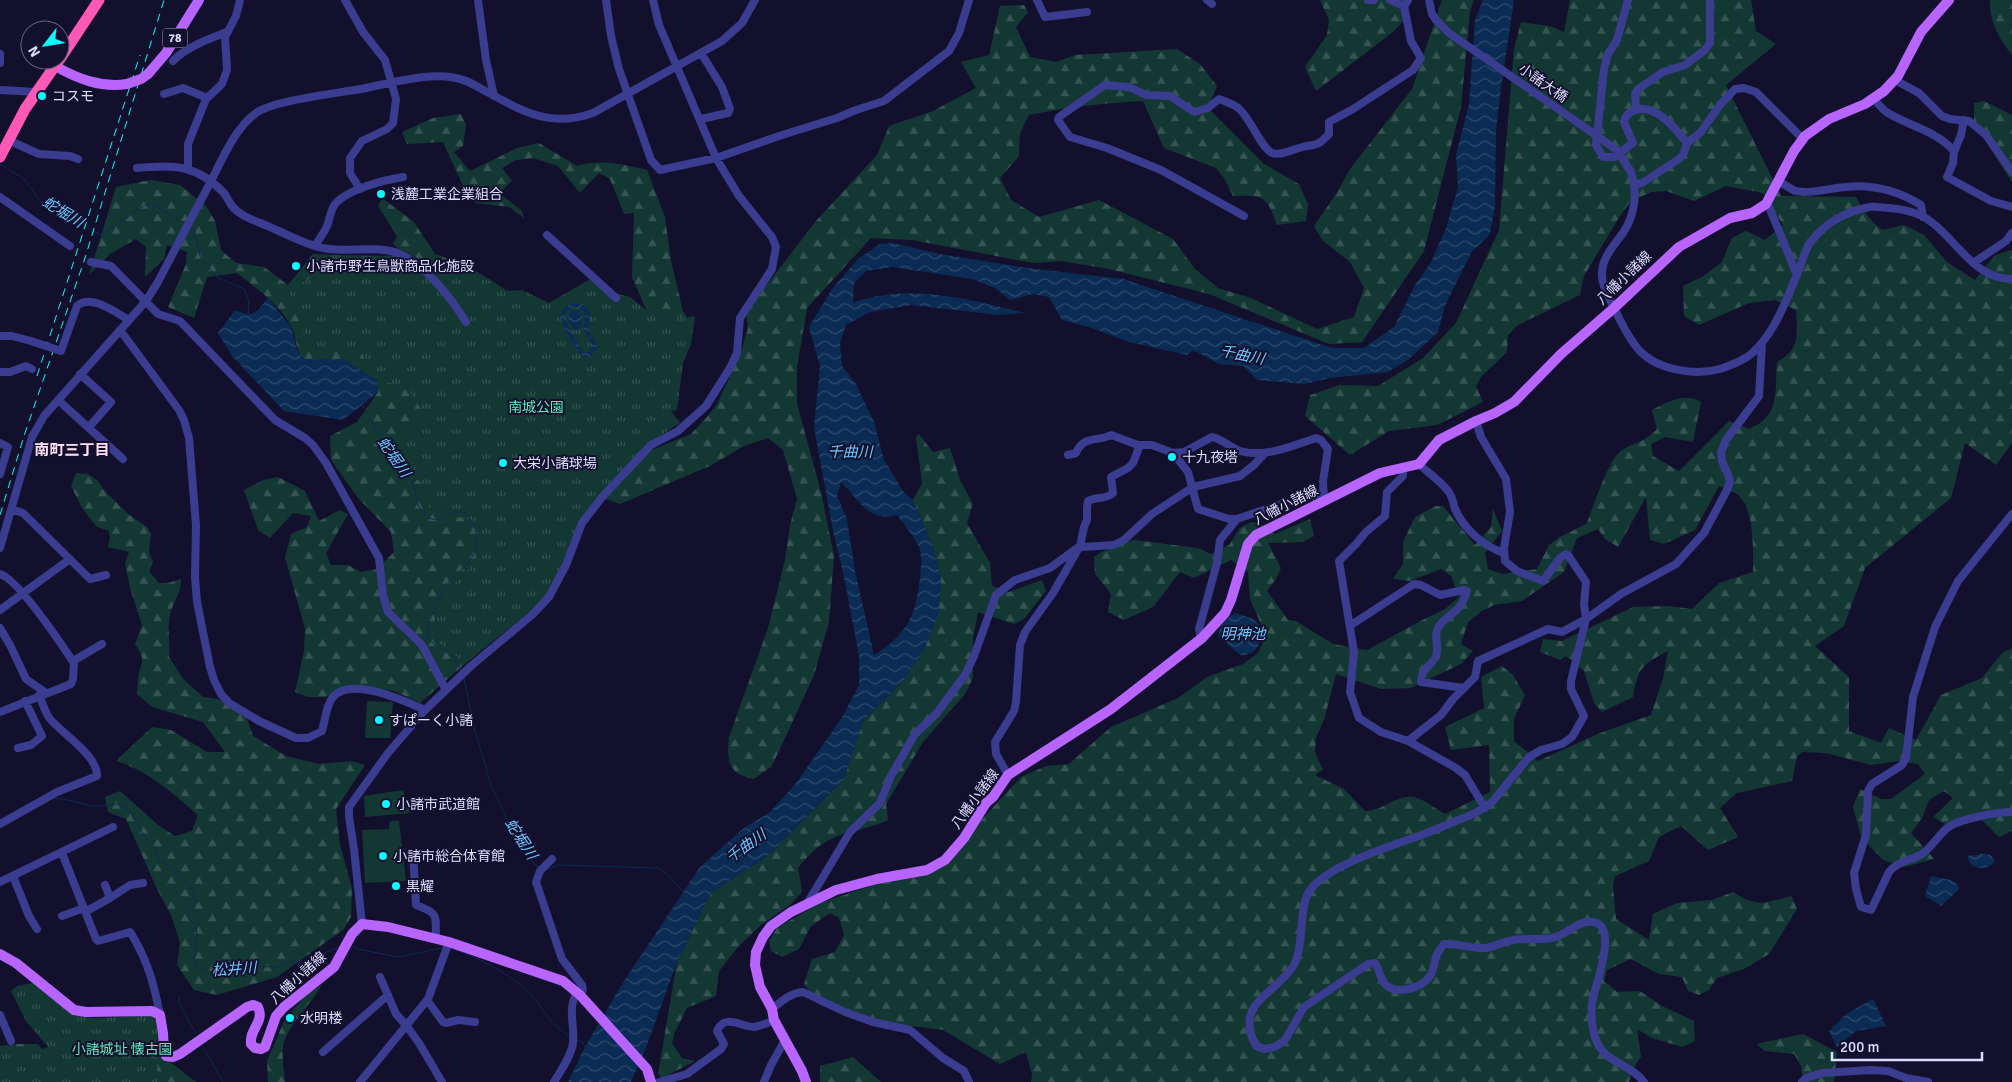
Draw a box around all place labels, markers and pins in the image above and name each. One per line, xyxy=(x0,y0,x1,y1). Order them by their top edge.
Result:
place label: コスモ xyxy=(52,88,94,105)
marker: コスモ xyxy=(36,90,48,102)
place label: 浅麓工業企業組合 xyxy=(391,186,503,203)
marker: 浅麓工業企業組合 xyxy=(375,188,387,200)
place label: 小諸市野生鳥獣商品化施設 xyxy=(306,258,474,275)
marker: 小諸市野生鳥獣商品化施設 xyxy=(290,260,302,272)
place label: 十九夜塔 xyxy=(1182,449,1238,466)
marker: 十九夜塔 xyxy=(1166,451,1178,463)
place label: 大栄小諸球場 xyxy=(513,455,597,472)
marker: 大栄小諸球場 xyxy=(497,457,509,469)
place label: すぱーく小諸 xyxy=(389,712,473,729)
marker: すぱーく小諸 xyxy=(373,714,385,726)
place label: 小諸市武道館 xyxy=(396,796,480,813)
marker: 小諸市武道館 xyxy=(380,798,392,810)
place label: 小諸市総合体育館 xyxy=(393,848,505,865)
marker: 小諸市総合体育館 xyxy=(377,850,389,862)
place label: 黒耀 xyxy=(406,878,434,895)
marker: 黒耀 xyxy=(390,880,402,892)
place label: 水明楼 xyxy=(300,1010,343,1027)
marker: 水明楼 xyxy=(284,1012,296,1024)

